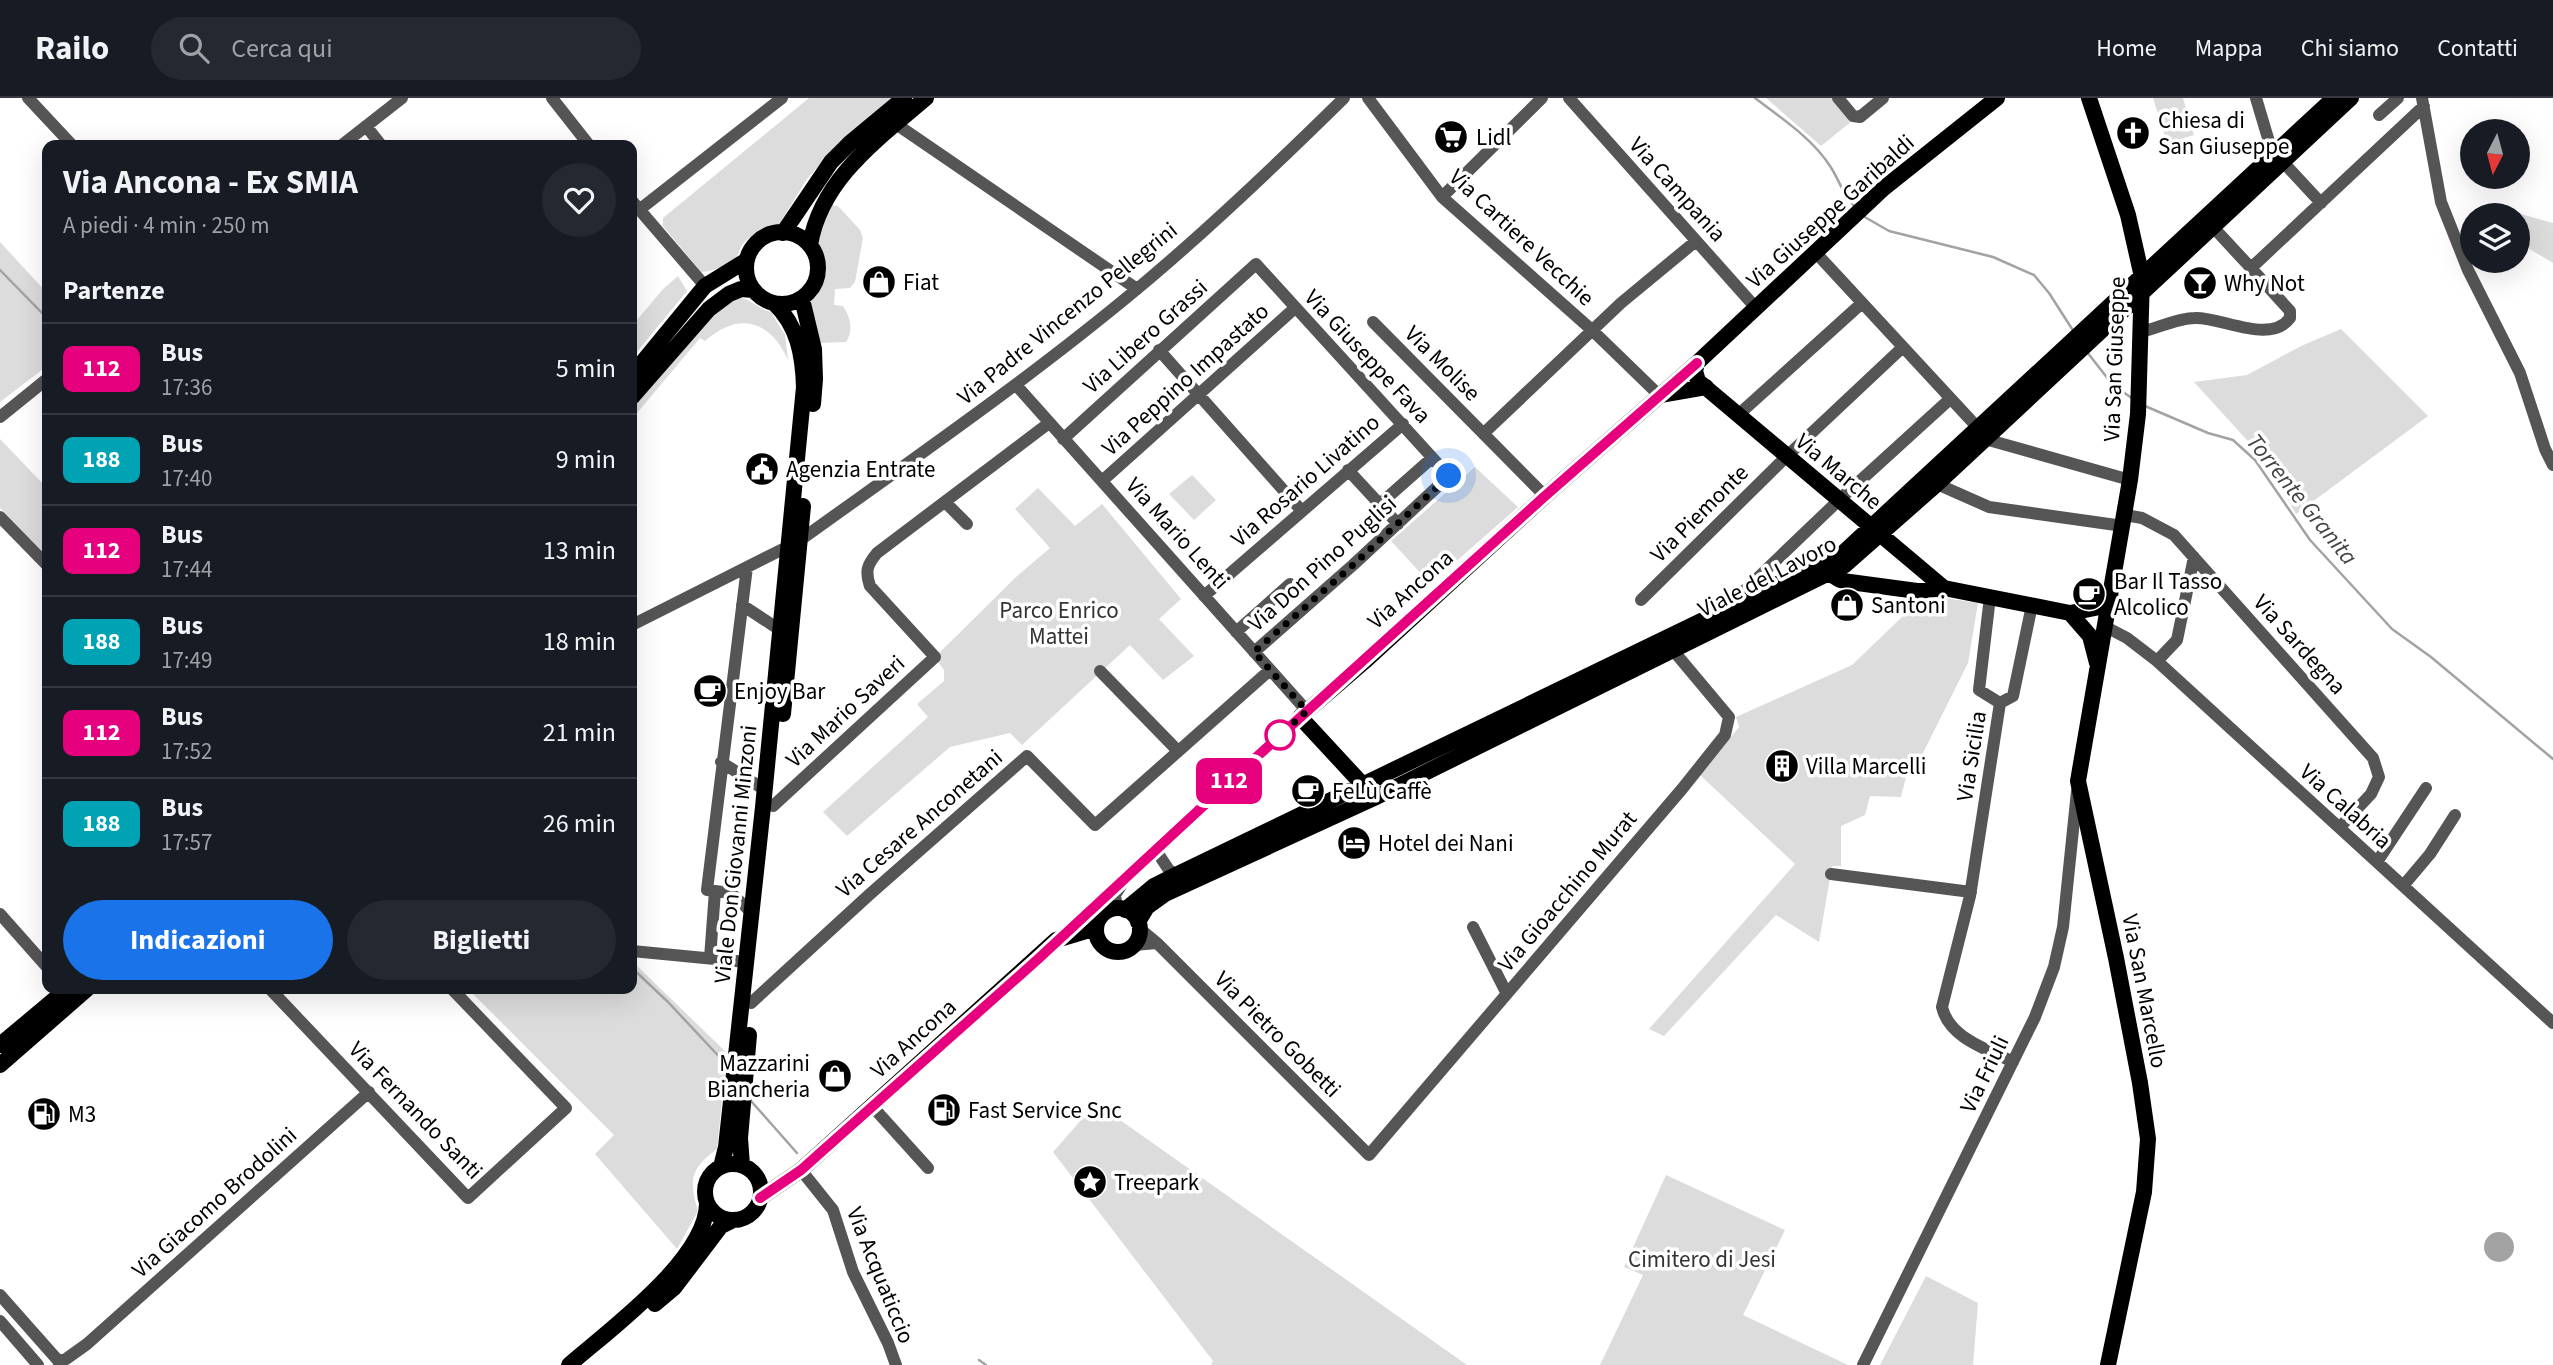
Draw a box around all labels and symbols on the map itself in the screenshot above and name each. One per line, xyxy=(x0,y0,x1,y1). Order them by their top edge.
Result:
place label: Chiesa di San Giuseppe xyxy=(2158,104,2289,163)
church icon: Chiesa di San Giuseppe xyxy=(2114,114,2152,152)
supermarket icon: Lidl xyxy=(1432,118,1470,156)
north arrow xyxy=(2460,119,2530,189)
place label: Lidl xyxy=(1476,121,1511,154)
street label: Via Giuseppe Garibaldi xyxy=(1739,127,1922,296)
street label: Via Campania xyxy=(1621,129,1734,249)
street label: Via Cartiere Vecchie xyxy=(1442,161,1602,314)
street label: Via Padre Vincenzo Pellegrini xyxy=(950,214,1184,413)
shop icon: Fiat xyxy=(860,263,898,301)
bar icon: Why Not xyxy=(2181,264,2219,302)
place label: Fiat xyxy=(903,266,939,299)
place label: Why Not xyxy=(2224,267,2305,300)
street label: Via Libero Grassi xyxy=(1076,271,1215,401)
street label: Via San Giuseppe xyxy=(2095,276,2134,442)
street label: Via Giuseppe Fava xyxy=(1297,282,1439,431)
street label: Via Peppino Impastato xyxy=(1094,295,1276,464)
street label: Via Molise xyxy=(1397,318,1488,409)
street label: Via Rosario Livatino xyxy=(1224,406,1387,554)
street label: Via Marche xyxy=(1788,425,1889,518)
water label: Torrente Granita xyxy=(2237,426,2366,573)
public building icon: Agenzia Entrate xyxy=(743,450,781,488)
place label: Agenzia Entrate xyxy=(786,453,935,486)
street label: Via Piemonte xyxy=(1643,457,1756,570)
your location xyxy=(1431,458,1466,493)
street label: Via Mario Lenti xyxy=(1118,470,1237,597)
street label: Via Don Pino Puglisi xyxy=(1241,488,1404,639)
street label: Viale del Lavoro xyxy=(1692,527,1842,626)
street label: Via Ancona xyxy=(1360,542,1461,637)
place label: Bar Il Tasso Alcolico xyxy=(2114,565,2222,624)
cafe icon: Bar Il Tasso Alcolico xyxy=(2070,575,2108,613)
shop icon: Santoni xyxy=(1828,586,1866,624)
street label: Via Sardegna xyxy=(2246,587,2354,702)
place label: Santoni xyxy=(1871,589,1946,622)
park label: Parco Enrico Mattei xyxy=(999,594,1119,653)
street label: Via Mario Saveri xyxy=(778,647,912,775)
cafe icon: Enjoy Bar xyxy=(691,672,729,710)
place label: Enjoy Bar xyxy=(734,675,826,708)
street label: Via Sicilia xyxy=(1948,709,1995,804)
unlabelled marker xyxy=(1265,720,1295,750)
street label: Viale Don Giovanni Minzoni xyxy=(706,723,765,985)
street label: Via Cesare Anconetani xyxy=(829,742,1010,905)
building icon: Villa Marcelli xyxy=(1763,747,1801,785)
place label: Villa Marcelli xyxy=(1806,750,1926,783)
street label: Via Calabria xyxy=(2292,756,2399,857)
line badge: 112 xyxy=(1189,758,1269,804)
cafe icon: FeLù Caffè xyxy=(1289,772,1327,810)
place label: FeLù Caffè xyxy=(1332,775,1432,808)
street label: Via Gioacchino Murat xyxy=(1490,803,1645,979)
hotel icon: Hotel dei Nani xyxy=(1335,824,1373,862)
place label: Hotel dei Nani xyxy=(1378,827,1514,860)
street label: Via San Marcello xyxy=(2113,911,2176,1071)
street label: Via Pietro Gobetti xyxy=(1207,963,1349,1105)
street label: Via Ancona xyxy=(863,991,964,1086)
street label: Via Friuli xyxy=(1952,1030,2017,1118)
street label: Via Fernando Santi xyxy=(341,1034,490,1187)
place label: Mazzarini Biancheria xyxy=(707,1047,810,1106)
shop icon: Mazzarini Biancheria xyxy=(816,1057,854,1095)
fuel station icon: Fast Service Snc xyxy=(925,1091,963,1129)
place label: Fast Service Snc xyxy=(968,1094,1122,1127)
fuel station icon: M3 xyxy=(25,1095,63,1133)
place label: M3 xyxy=(68,1098,96,1131)
street label: Via Giacomo Brodolini xyxy=(124,1119,304,1286)
place icon: Treepark xyxy=(1071,1163,1109,1201)
place label: Treepark xyxy=(1114,1166,1200,1199)
street label: Via Acquaticcio xyxy=(838,1202,923,1348)
park label: Cimitero di Jesi xyxy=(1628,1243,1776,1276)

